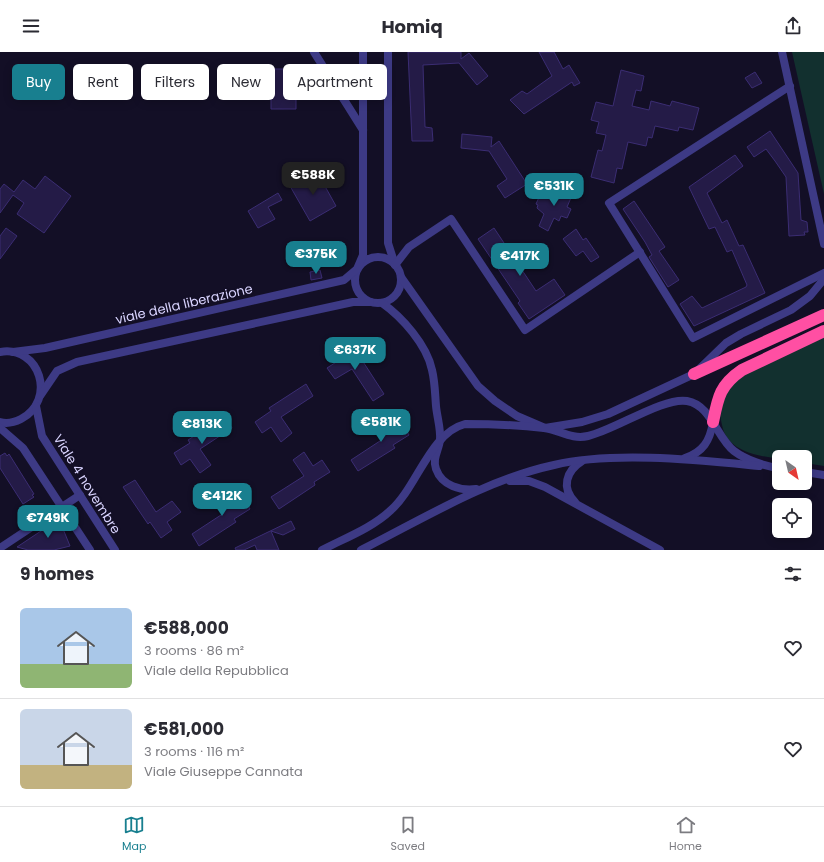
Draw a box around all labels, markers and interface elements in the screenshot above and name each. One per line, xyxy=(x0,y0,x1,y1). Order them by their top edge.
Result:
text: Homiq xyxy=(381,14,443,39)
icon: menu xyxy=(20,15,42,37)
icon: share xyxy=(782,15,804,37)
chip: Buy xyxy=(12,64,65,100)
chip: Rent xyxy=(73,64,133,100)
chip: Filters xyxy=(141,64,209,100)
chip: New xyxy=(217,64,275,100)
chip: Apartment xyxy=(283,64,387,100)
pin: €588K xyxy=(285,162,341,196)
text: €588K xyxy=(291,165,335,184)
pin: €531K xyxy=(526,173,582,207)
text: €531K xyxy=(534,176,574,195)
pin: €375K xyxy=(288,241,344,275)
pin: €417K xyxy=(492,243,548,277)
text: €375K xyxy=(295,244,337,263)
text: €417K xyxy=(500,246,540,265)
street label: viale della liberazione xyxy=(114,279,254,329)
pin: €637K xyxy=(327,337,383,371)
text: €637K xyxy=(334,340,376,359)
pin: €581K xyxy=(353,409,409,443)
pin: €813K xyxy=(174,411,230,445)
text: €581K xyxy=(360,412,402,431)
text: €813K xyxy=(182,414,222,433)
street label: Viale 4 novembre xyxy=(49,431,125,537)
north arrow xyxy=(772,450,812,490)
map controls xyxy=(772,450,812,538)
pin: €412K xyxy=(194,483,250,517)
text: €412K xyxy=(202,486,242,505)
button: locate xyxy=(772,498,812,538)
pin: €749K xyxy=(20,505,76,539)
text: €749K xyxy=(26,508,70,527)
text: 9 homes xyxy=(20,562,94,586)
icon: filters xyxy=(782,563,804,585)
text: €588,000 xyxy=(144,616,229,640)
icon: home xyxy=(52,624,100,672)
icon: heart xyxy=(782,637,804,659)
text: 3 rooms · 86 m² xyxy=(144,641,244,660)
text: Viale della Repubblica xyxy=(144,661,289,680)
text: €581,000 xyxy=(144,717,224,741)
icon: home xyxy=(52,725,100,773)
icon: heart xyxy=(782,738,804,760)
text: 3 rooms · 116 m² xyxy=(144,742,244,761)
text: Viale Giuseppe Cannata xyxy=(144,762,303,781)
tab: Map xyxy=(122,814,146,855)
tab: Saved xyxy=(391,814,425,855)
tab: Home xyxy=(669,814,702,855)

